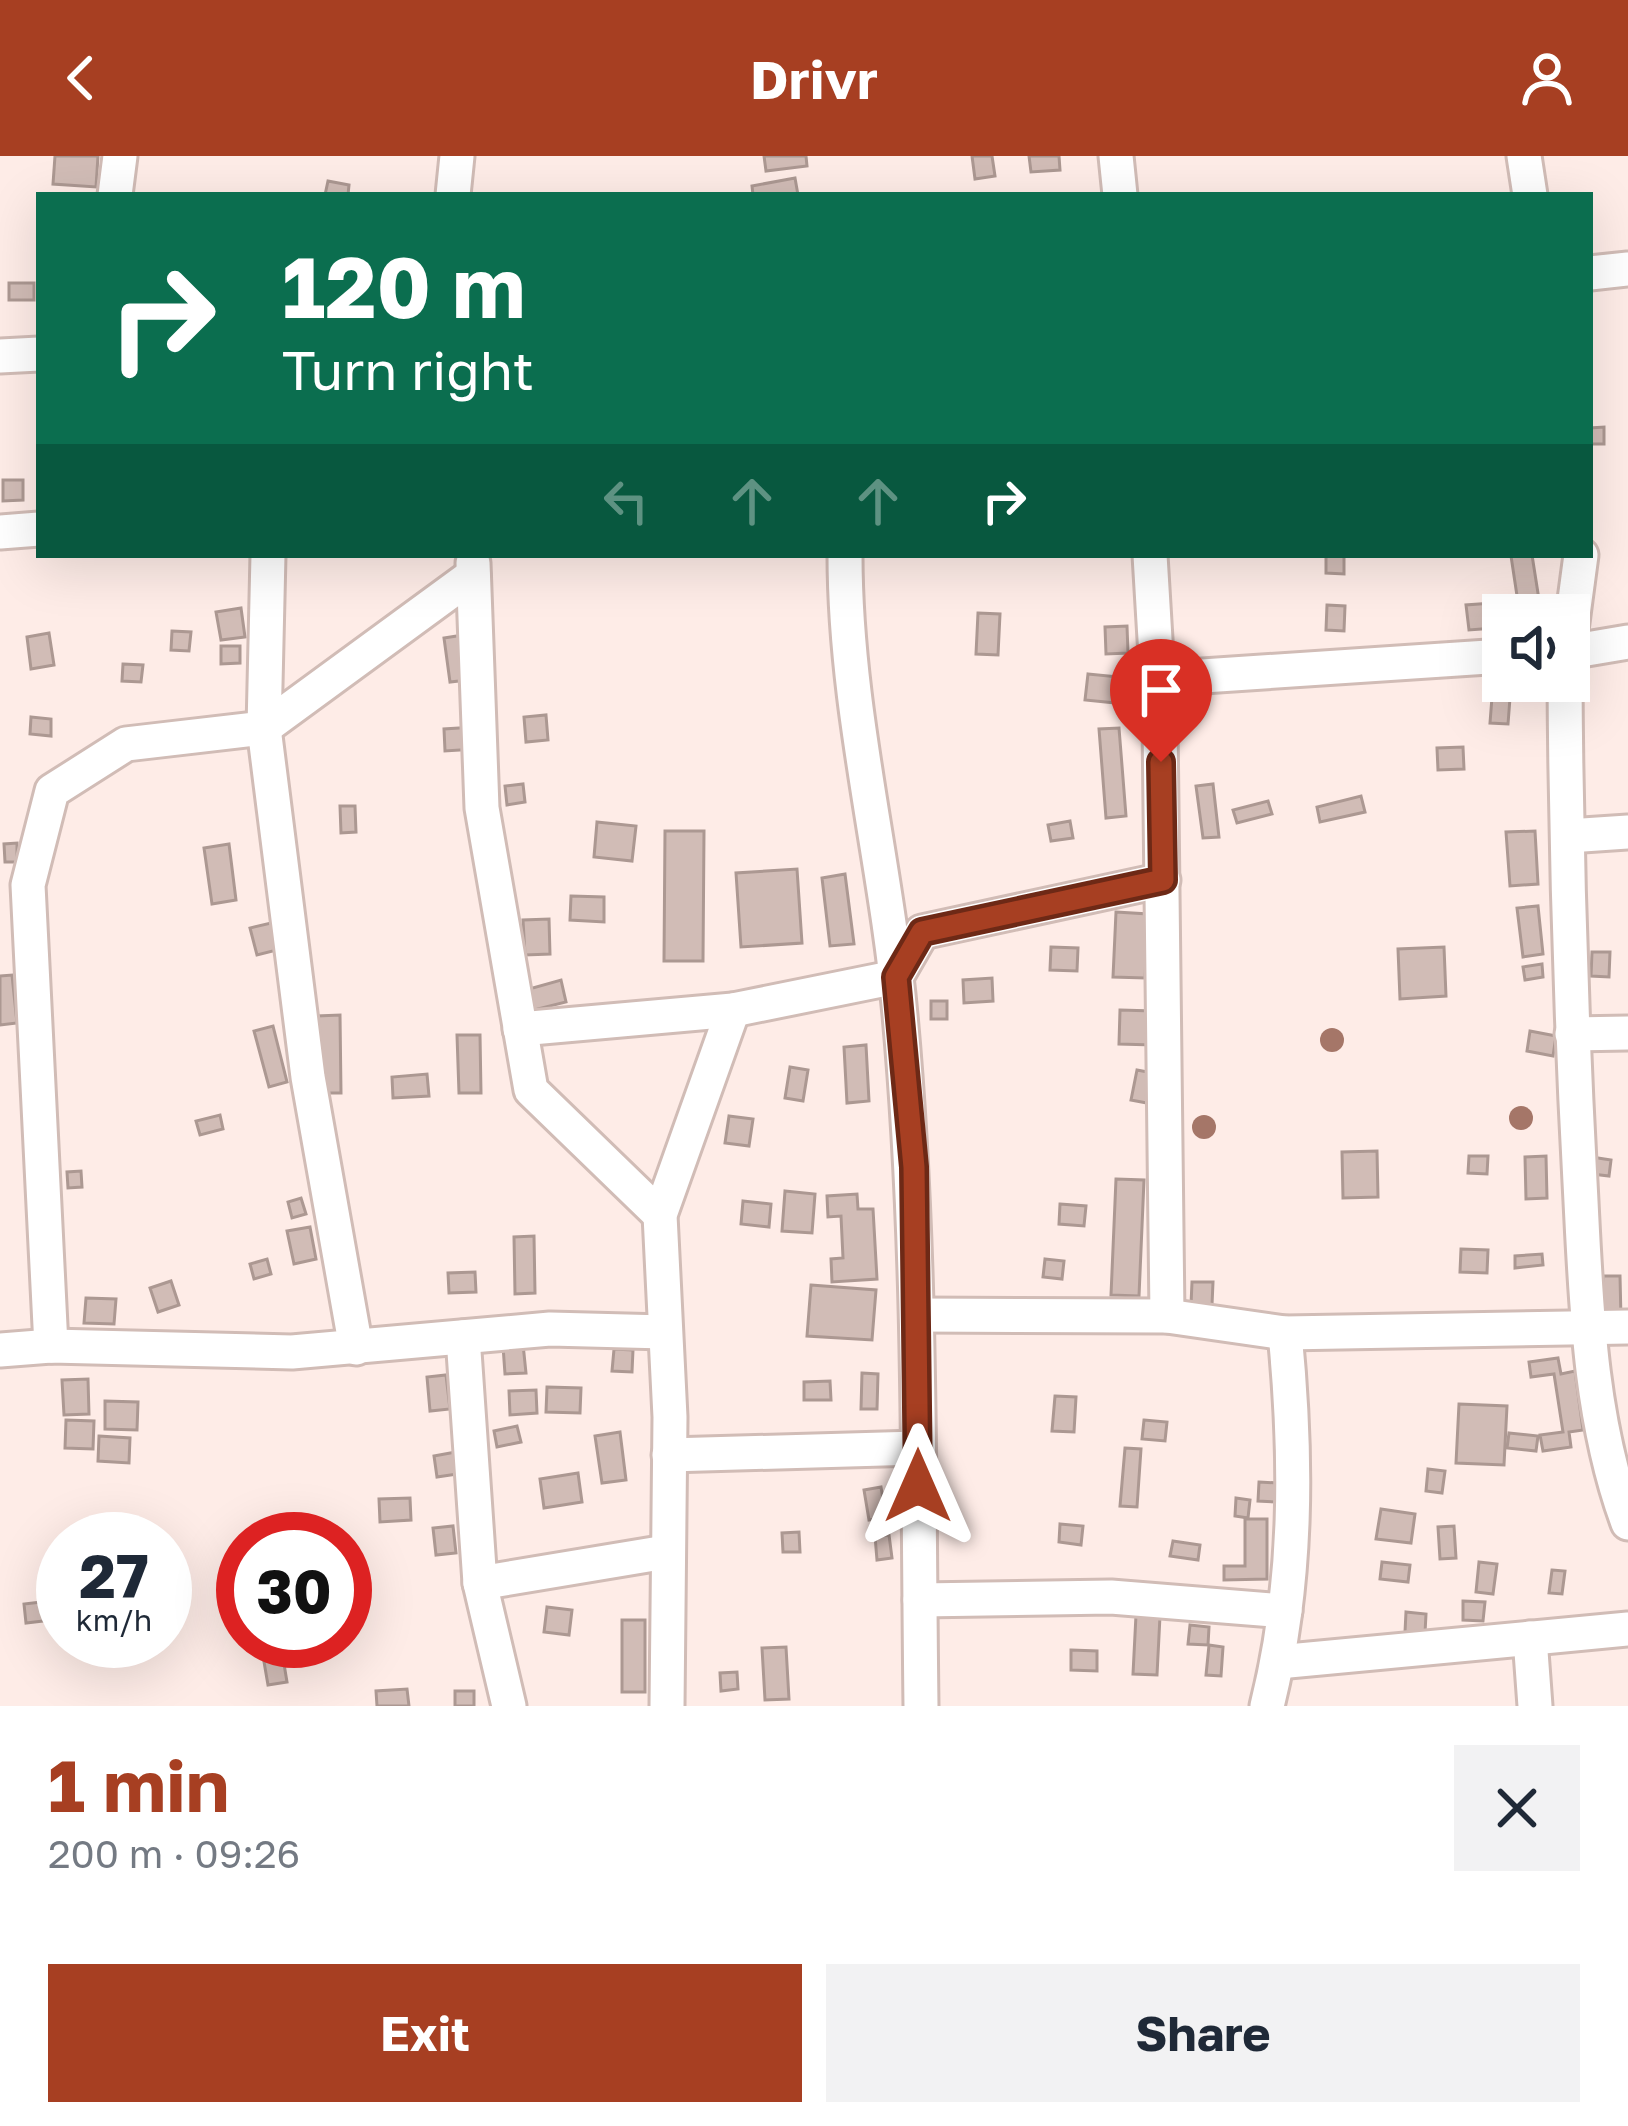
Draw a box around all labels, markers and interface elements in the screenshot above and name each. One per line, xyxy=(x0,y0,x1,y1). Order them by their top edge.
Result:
icon: back xyxy=(48,45,114,111)
icon: person xyxy=(1514,45,1580,111)
text: Drivr xyxy=(750,46,878,111)
text: 120 m xyxy=(282,236,526,336)
icon: right xyxy=(84,240,240,396)
text: Turn right xyxy=(282,337,534,402)
icon: left xyxy=(593,468,659,534)
icon: ahead xyxy=(719,468,785,534)
icon: ahead xyxy=(845,468,911,534)
icon: right xyxy=(971,468,1037,534)
map controls xyxy=(1482,594,1590,702)
button: sound xyxy=(1482,594,1590,702)
pin xyxy=(1110,639,1212,762)
icon: arrive xyxy=(1128,657,1194,723)
position arrow xyxy=(855,1423,981,1549)
speed limit sign: 30 xyxy=(216,1512,372,1668)
text: 27 xyxy=(79,1539,149,1611)
text: km/h xyxy=(76,1602,152,1638)
text: 1 min xyxy=(48,1741,229,1828)
button: close xyxy=(1454,1745,1580,1871)
text: 200 m · 09:26 xyxy=(48,1830,300,1877)
button: Exit xyxy=(48,1964,802,2102)
button: Share xyxy=(826,1964,1580,2102)

